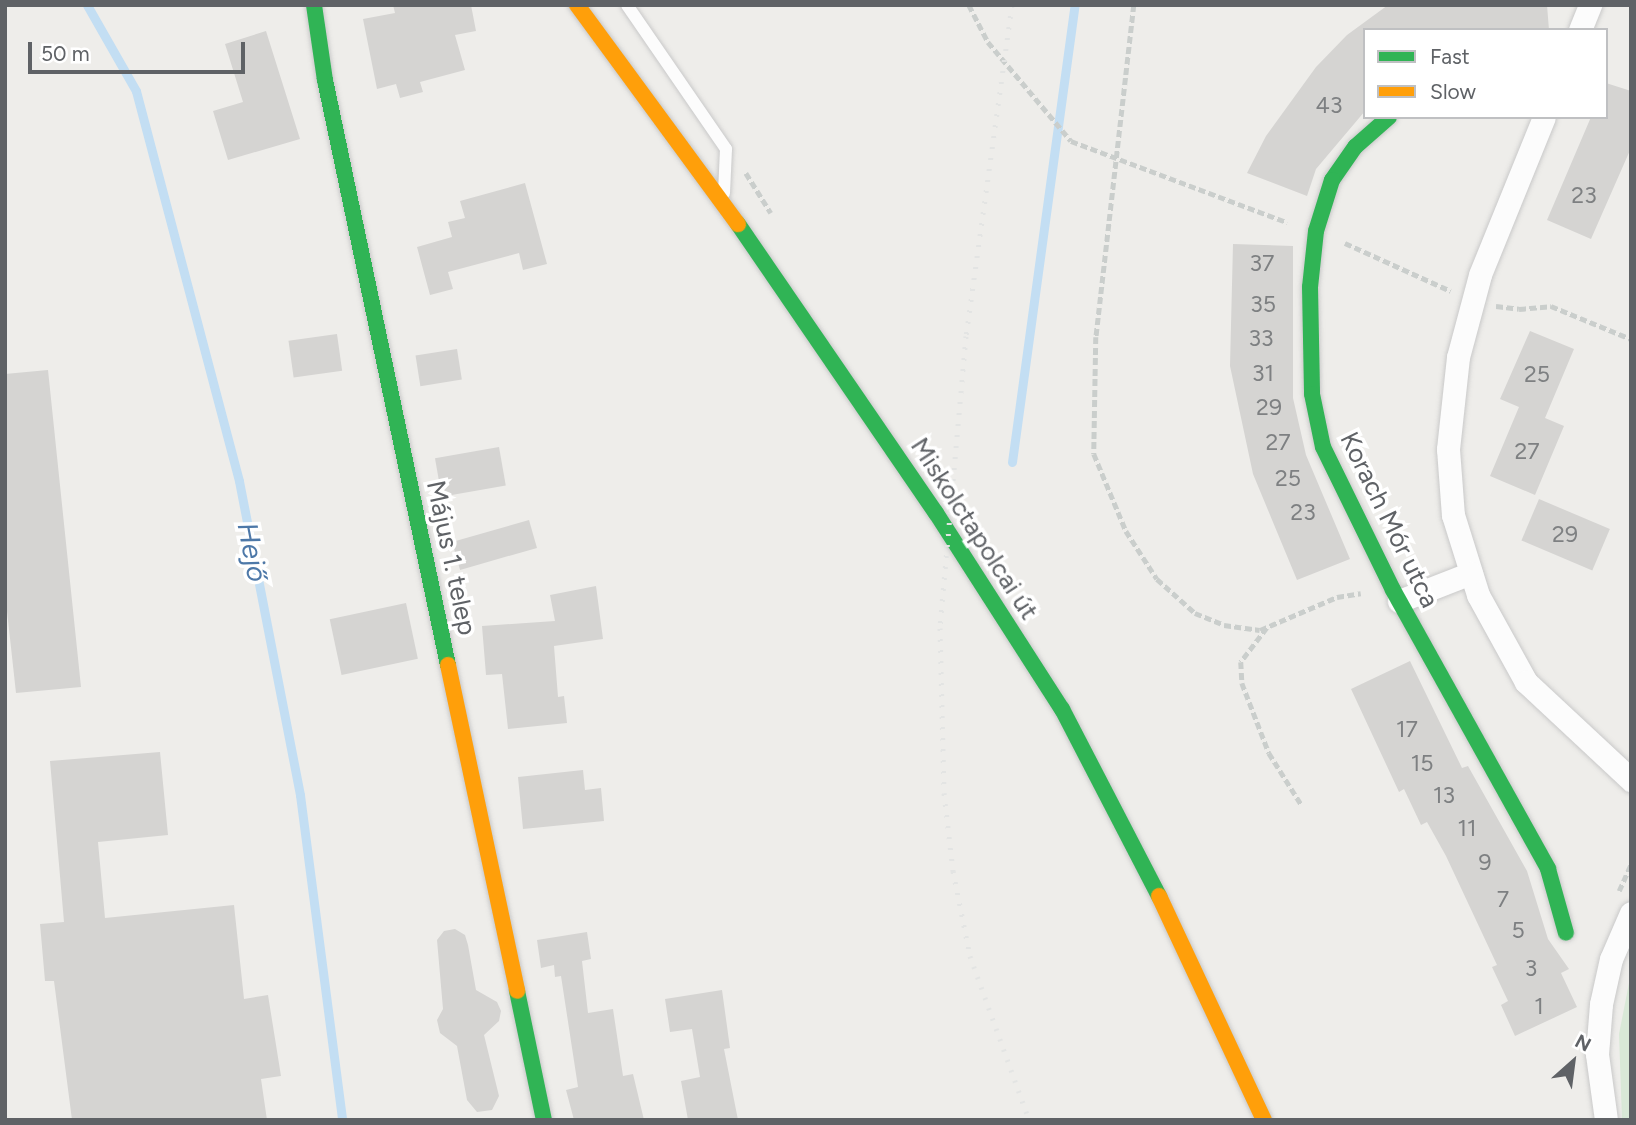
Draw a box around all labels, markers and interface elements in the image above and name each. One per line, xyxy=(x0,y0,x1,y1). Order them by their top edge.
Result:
scale bar xyxy=(32,28,248,72)
legend xyxy=(1363,28,1608,119)
text: 50 m xyxy=(41,41,90,66)
text: Fast xyxy=(1430,44,1470,69)
text: Slow xyxy=(1430,79,1476,104)
house number: 43 xyxy=(1316,91,1342,119)
house number: 23 xyxy=(1571,181,1597,209)
house number: 37 xyxy=(1250,249,1274,277)
house number: 35 xyxy=(1250,290,1276,318)
house number: 33 xyxy=(1248,324,1274,352)
house number: 31 xyxy=(1252,359,1274,387)
house number: 25 xyxy=(1524,360,1550,388)
house number: 29 xyxy=(1256,393,1282,421)
street label: Korach Mór utca xyxy=(1333,427,1445,613)
house number: 27 xyxy=(1265,428,1291,456)
street label: Miskolctapolcai út xyxy=(904,432,1044,626)
house number: 27 xyxy=(1514,437,1540,465)
house number: 25 xyxy=(1275,464,1301,492)
street label: Május 1. telep xyxy=(419,478,483,638)
house number: 23 xyxy=(1290,498,1316,526)
water label: Hejő xyxy=(231,519,275,585)
house number: 29 xyxy=(1552,520,1578,548)
house number: 17 xyxy=(1396,715,1418,743)
house number: 15 xyxy=(1411,749,1433,777)
house number: 13 xyxy=(1433,781,1455,809)
house number: 11 xyxy=(1458,814,1476,842)
house number: 9 xyxy=(1478,848,1492,876)
house number: 7 xyxy=(1497,885,1509,913)
house number: 5 xyxy=(1511,916,1525,944)
house number: 3 xyxy=(1525,954,1537,982)
house number: 1 xyxy=(1534,992,1544,1020)
north arrow xyxy=(1538,1027,1608,1097)
text: N xyxy=(1571,1029,1595,1057)

